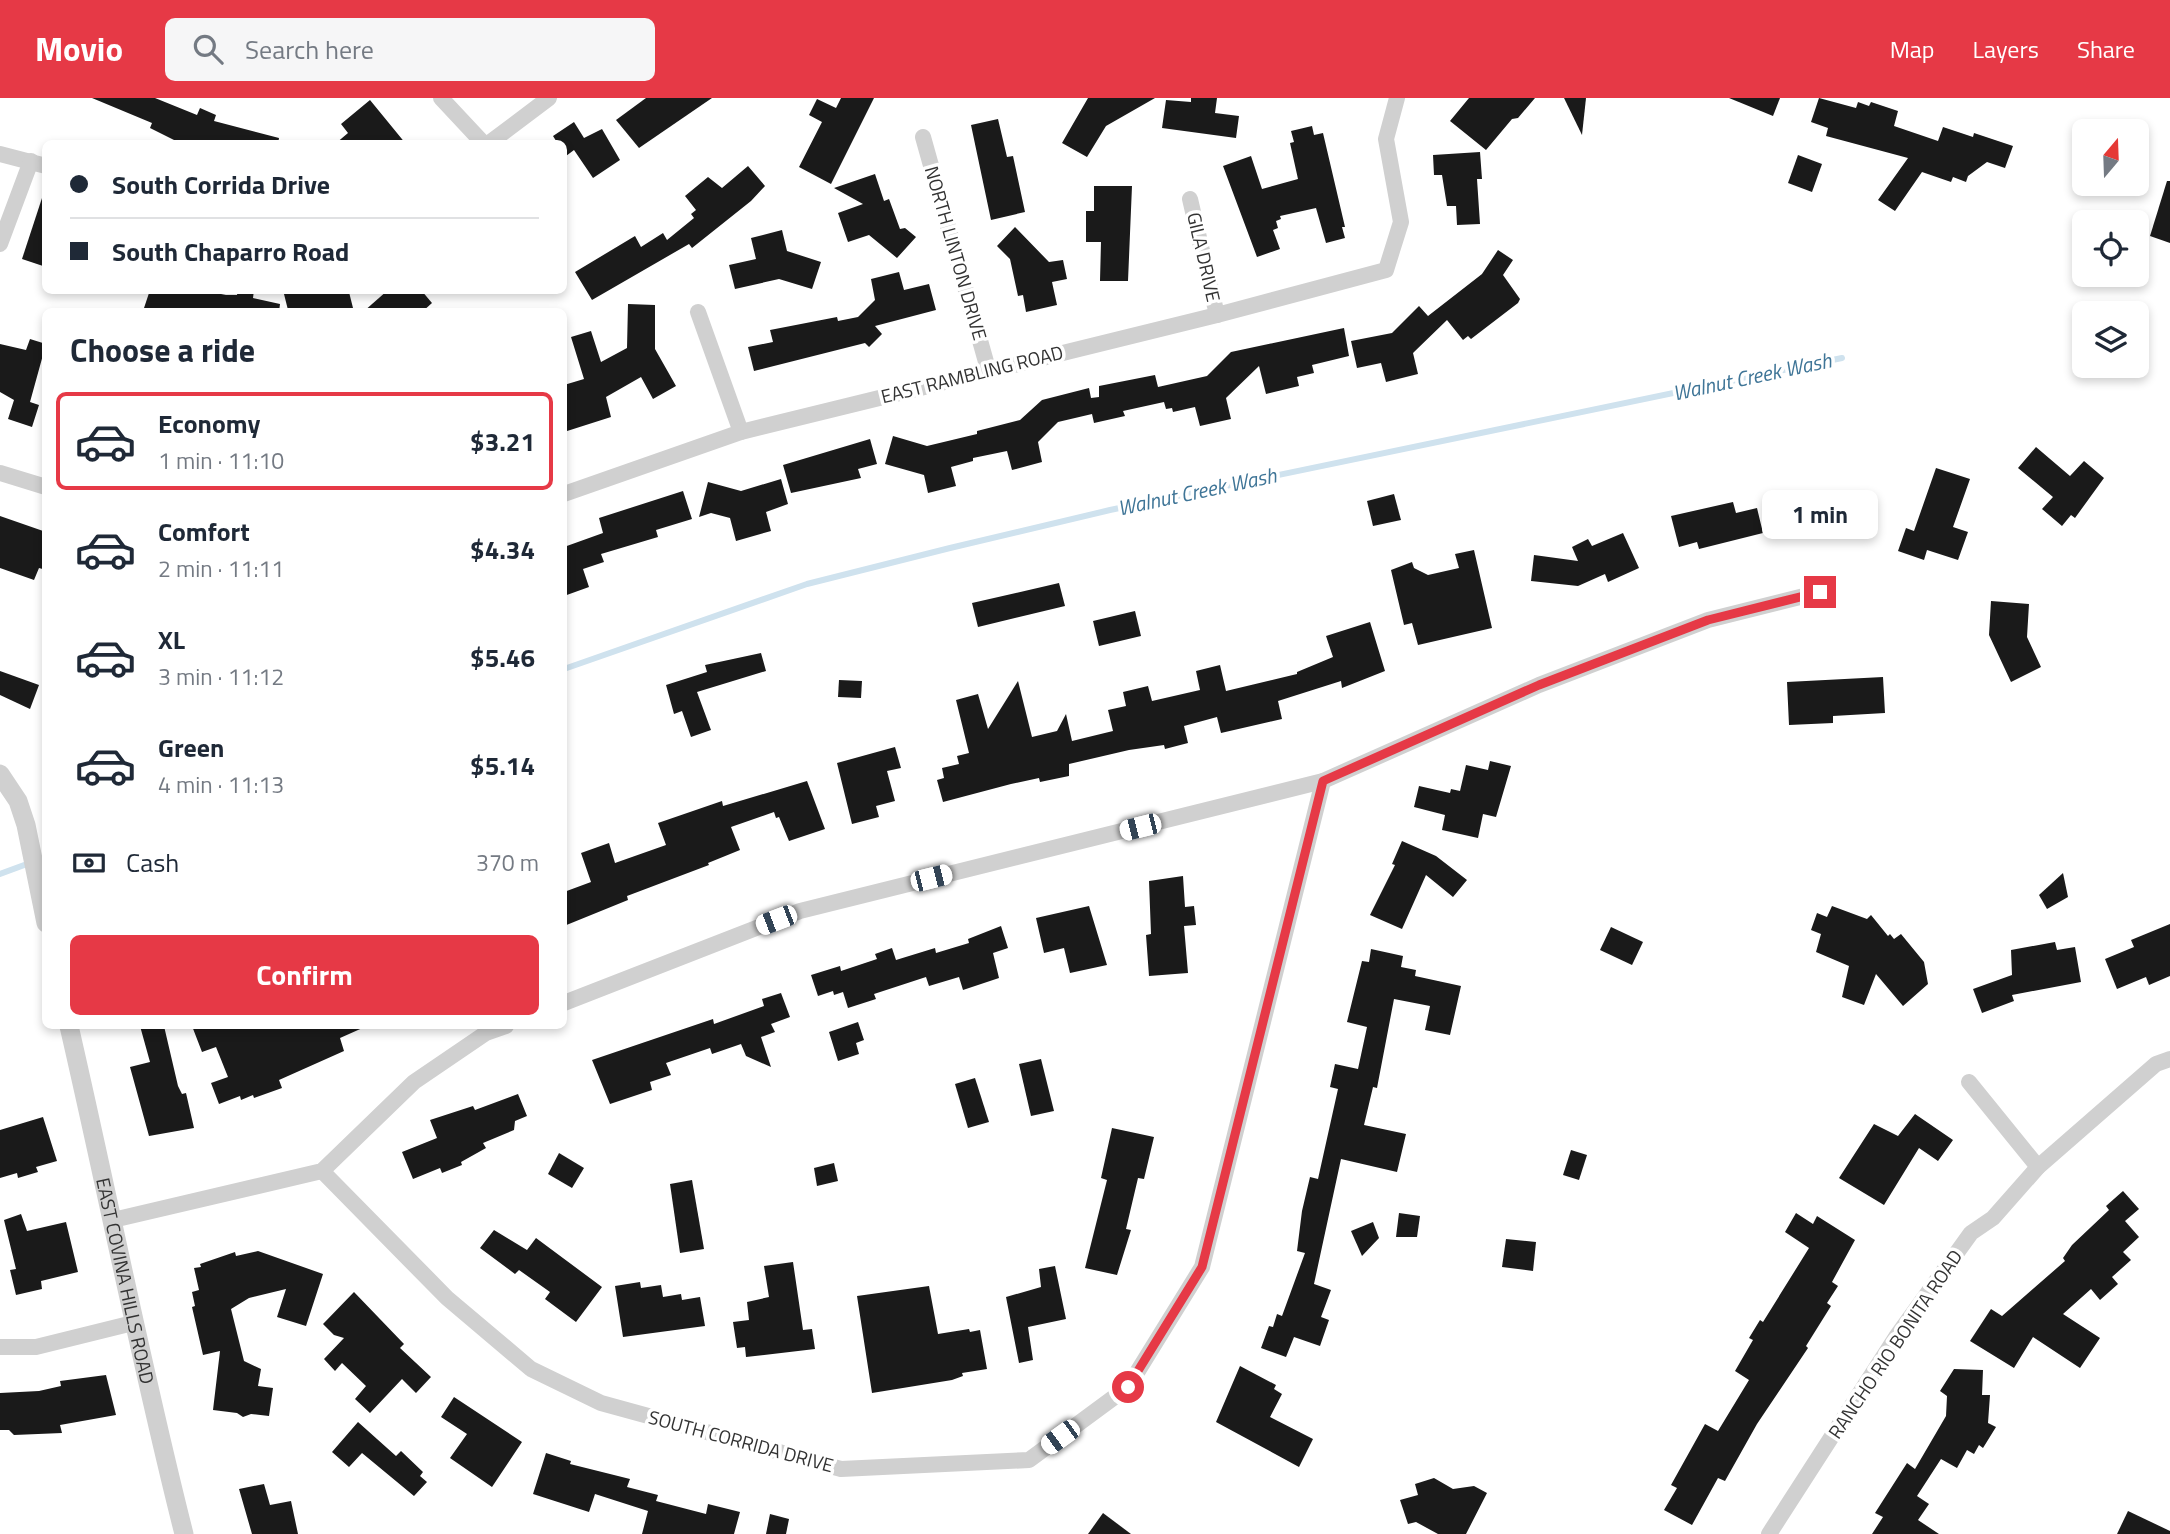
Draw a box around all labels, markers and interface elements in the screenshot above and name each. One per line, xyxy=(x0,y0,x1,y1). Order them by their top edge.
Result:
search box xyxy=(165,18,655,81)
text: Movio xyxy=(35,24,123,74)
icon: search xyxy=(189,30,227,68)
text: Search here xyxy=(245,30,374,69)
text: Map xyxy=(1890,31,1935,67)
text: Layers xyxy=(1973,31,2039,67)
text: Share xyxy=(2077,31,2135,67)
north arrow xyxy=(2072,119,2149,196)
map controls xyxy=(2072,119,2149,378)
street label: NORTH LINTON DRIVE xyxy=(918,162,995,343)
text: South Corrida Drive xyxy=(112,165,330,204)
street label: GILA DRIVE xyxy=(1180,209,1229,305)
button: locate xyxy=(2072,210,2149,287)
text: South Chaparro Road xyxy=(112,232,349,271)
button: layers xyxy=(2072,301,2149,378)
text: Choose a ride xyxy=(70,326,255,374)
street label: EAST RAMBLING ROAD xyxy=(878,337,1066,410)
water label: Walnut Creek Wash xyxy=(1670,343,1835,408)
text: Economy xyxy=(158,404,260,443)
icon: car xyxy=(74,410,137,473)
text: $3.21 xyxy=(470,422,535,461)
text: 1 min · 11:10 xyxy=(158,443,284,478)
water label: Walnut Creek Wash xyxy=(1115,458,1280,523)
callout: 1 min xyxy=(1762,490,1878,540)
text: 1 min xyxy=(1792,497,1848,532)
text: Comfort xyxy=(158,512,250,551)
icon: car xyxy=(74,518,137,581)
text: $4.34 xyxy=(470,530,535,569)
text: 2 min · 11:11 xyxy=(158,551,284,586)
route end xyxy=(1804,576,1836,608)
text: XL xyxy=(158,620,185,659)
icon: car xyxy=(74,626,137,689)
text: $5.46 xyxy=(470,638,535,677)
text: 3 min · 11:12 xyxy=(158,659,284,694)
text: Green xyxy=(158,728,224,767)
icon: car xyxy=(74,734,137,797)
text: $5.14 xyxy=(470,746,535,785)
text: 4 min · 11:13 xyxy=(158,767,284,802)
car xyxy=(1118,812,1163,842)
text: Cash xyxy=(126,843,179,882)
icon: cash xyxy=(70,844,108,882)
text: 370 m xyxy=(476,845,539,880)
car xyxy=(909,863,954,893)
car xyxy=(753,903,800,937)
button: Confirm xyxy=(70,935,539,1015)
street label: EAST COVINA HILLS ROAD xyxy=(89,1175,163,1387)
street label: RANCHO RIO BONITA ROAD xyxy=(1820,1243,1969,1444)
route start xyxy=(1112,1371,1144,1403)
street label: SOUTH CORRIDA DRIVE xyxy=(645,1402,837,1479)
car xyxy=(1037,1416,1084,1458)

